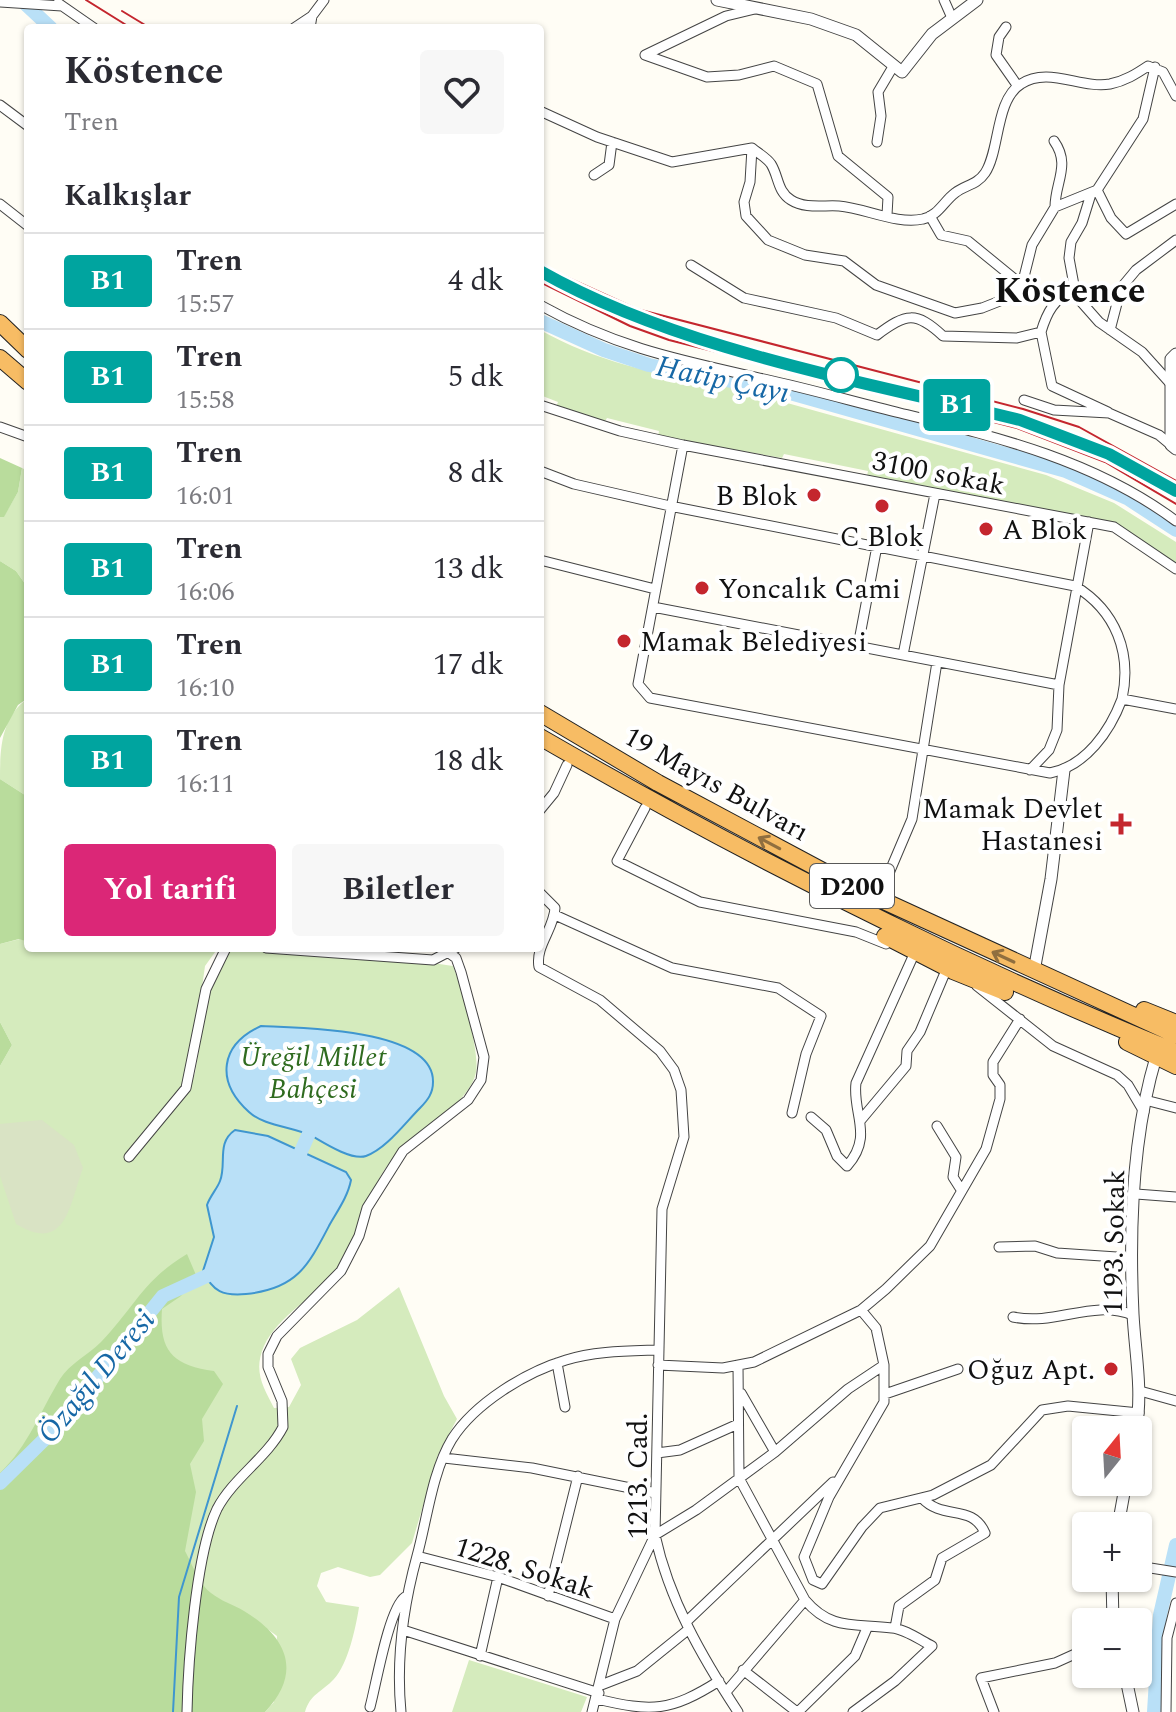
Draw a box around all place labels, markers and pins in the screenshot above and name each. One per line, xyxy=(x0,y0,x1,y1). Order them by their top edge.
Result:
unlabelled marker xyxy=(824,358,858,392)
place label: B Blok xyxy=(715,475,798,518)
marker: B Blok xyxy=(805,486,823,504)
marker: C Blok xyxy=(873,497,891,515)
place label: A Blok xyxy=(1002,509,1087,552)
place label: C Blok xyxy=(840,516,924,559)
marker: A Blok xyxy=(977,520,995,538)
place label: Yoncalık Cami xyxy=(718,568,901,611)
marker: Yoncalık Cami xyxy=(693,579,711,597)
place label: Mamak Belediyesi xyxy=(640,621,867,664)
marker: Mamak Belediyesi xyxy=(615,632,633,650)
place label: Mamak Devlet Hastanesi xyxy=(922,788,1103,863)
marker: Mamak Devlet Hastanesi xyxy=(1110,813,1132,835)
place label: Oğuz Apt. xyxy=(967,1349,1095,1392)
marker: Oğuz Apt. xyxy=(1102,1360,1120,1378)

